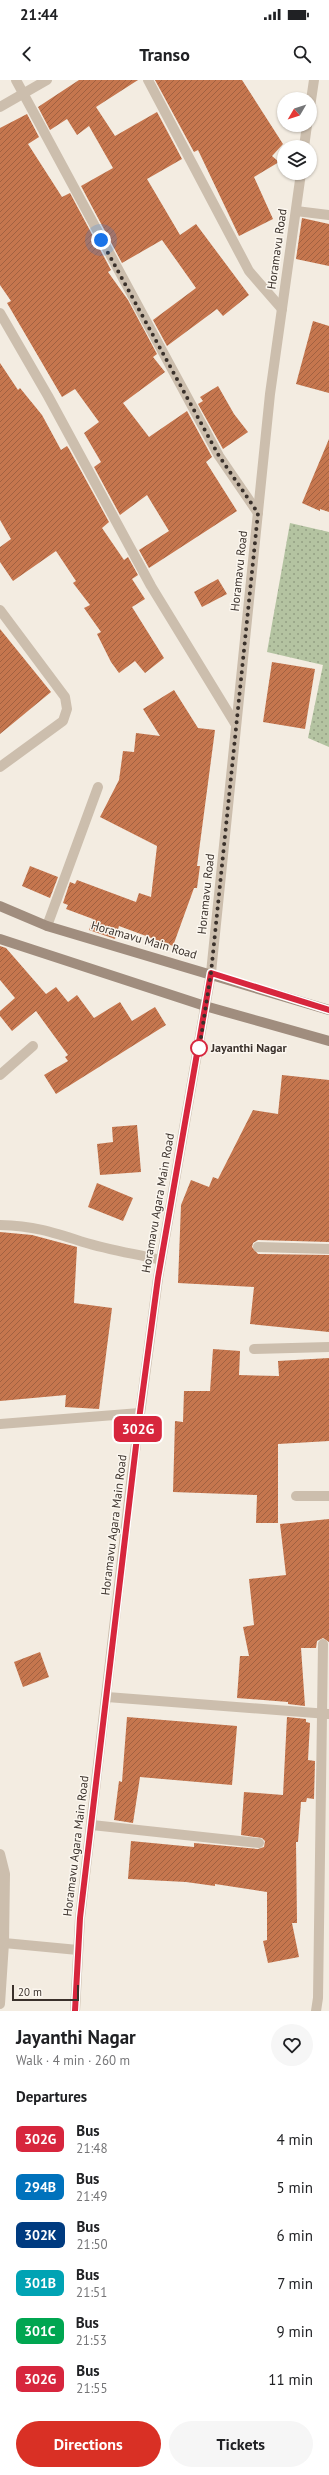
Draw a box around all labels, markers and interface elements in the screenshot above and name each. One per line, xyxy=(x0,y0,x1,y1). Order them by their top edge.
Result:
text: 21:44 xyxy=(20,5,58,24)
icon: back xyxy=(16,43,38,65)
text: Transo xyxy=(139,43,190,66)
icon: search xyxy=(291,43,313,65)
north arrow xyxy=(277,92,317,132)
map controls xyxy=(277,92,317,180)
button: layers xyxy=(277,140,317,180)
street label: Horamavu Road xyxy=(263,208,290,290)
your location xyxy=(91,230,111,250)
street label: Horamavu Road xyxy=(227,530,250,612)
street label: Horamavu Road xyxy=(194,853,217,935)
street label: Horamavu Main Road xyxy=(89,917,199,962)
marker: Jayanthi Nagar xyxy=(190,1039,208,1057)
place label: Jayanthi Nagar xyxy=(210,1040,287,1055)
street label: Horamavu Agara Main Road xyxy=(138,1132,177,1274)
line badge: 302G xyxy=(110,1416,166,1442)
text: 302G xyxy=(122,1420,154,1438)
street label: Horamavu Agara Main Road xyxy=(97,1454,130,1596)
street label: Horamavu Agara Main Road xyxy=(59,1775,92,1917)
scale bar xyxy=(12,1983,79,2002)
text: 20 m xyxy=(18,1985,42,1999)
button: heart xyxy=(271,2024,313,2066)
text: Jayanthi Nagar xyxy=(16,2025,136,2049)
text: Walk · 4 min · 260 m xyxy=(16,2052,130,2069)
text: Departures xyxy=(16,2087,87,2106)
text: Bus xyxy=(76,2121,100,2140)
text: 302G xyxy=(24,2130,56,2148)
text: 4 min xyxy=(276,2130,313,2149)
text: 21:48 xyxy=(76,2140,108,2157)
text: Bus xyxy=(76,2169,99,2188)
text: 294B xyxy=(24,2178,56,2196)
text: 5 min xyxy=(276,2178,313,2197)
text: 21:49 xyxy=(76,2188,107,2205)
text: Bus xyxy=(77,2217,100,2236)
text: 302K xyxy=(24,2226,57,2244)
text: 6 min xyxy=(276,2226,313,2245)
text: 21:50 xyxy=(77,2236,108,2253)
text: Bus xyxy=(76,2265,99,2284)
text: 301B xyxy=(24,2274,56,2292)
text: 7 min xyxy=(277,2274,313,2293)
text: 21:51 xyxy=(76,2284,107,2301)
text: Bus xyxy=(76,2313,99,2332)
text: 301C xyxy=(24,2322,56,2340)
text: 9 min xyxy=(276,2322,313,2341)
text: 21:53 xyxy=(76,2332,107,2349)
text: Bus xyxy=(76,2361,100,2380)
text: 302G xyxy=(24,2370,56,2388)
text: 11 min xyxy=(268,2370,313,2389)
text: 21:55 xyxy=(76,2380,108,2397)
button: Directions xyxy=(16,2421,161,2467)
button: Tickets xyxy=(169,2421,313,2467)

